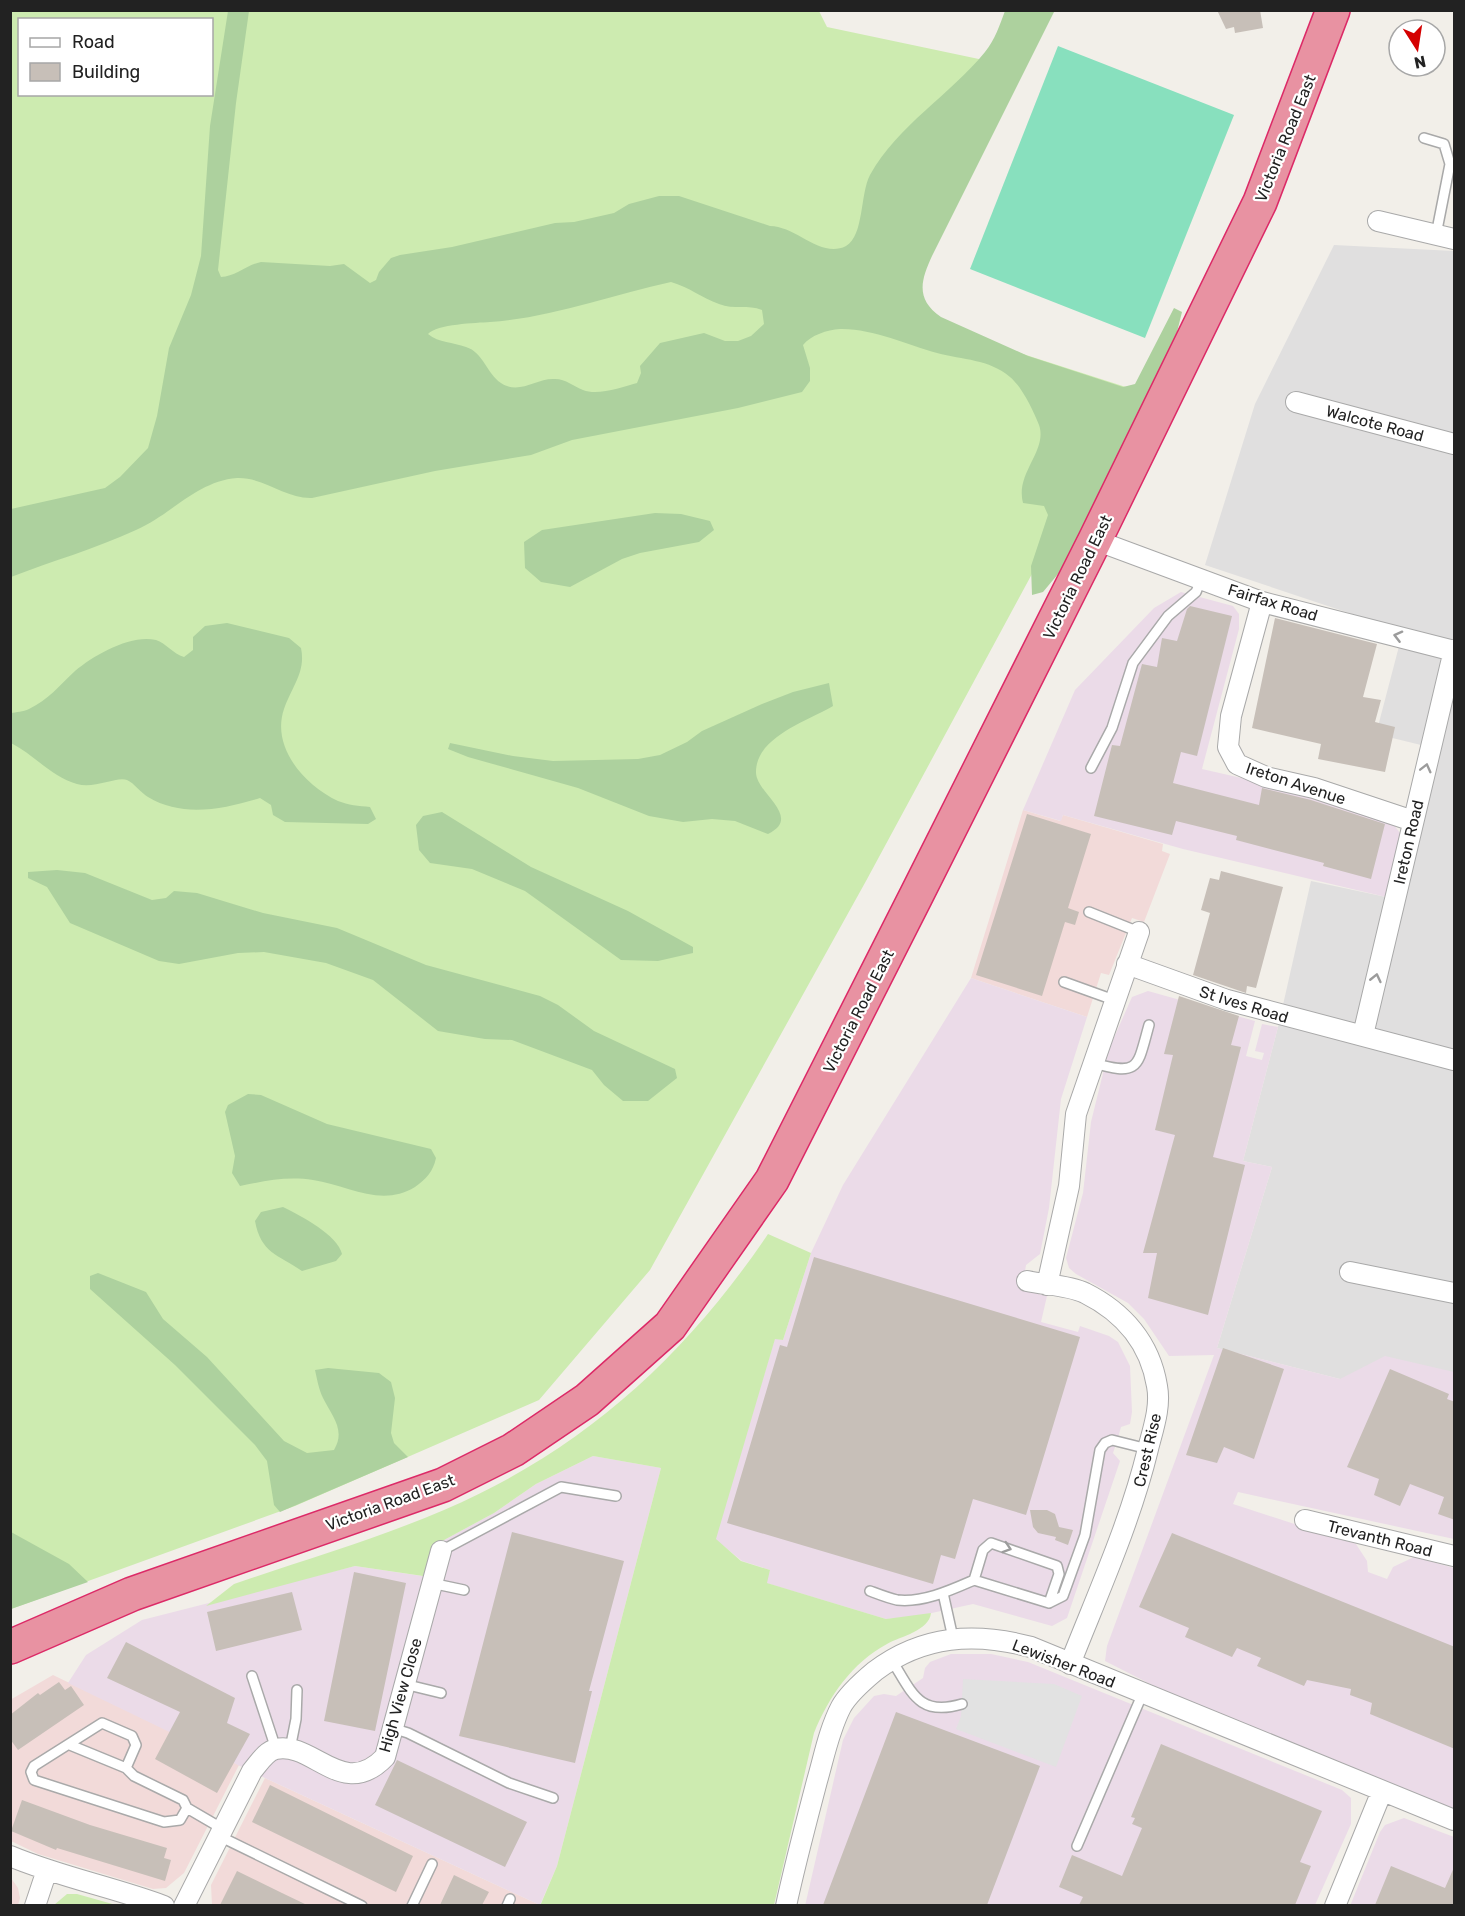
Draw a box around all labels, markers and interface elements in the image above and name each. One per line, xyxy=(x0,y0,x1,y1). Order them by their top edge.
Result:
legend xyxy=(18,18,213,96)
north arrow xyxy=(1387,18,1447,78)
text: Road xyxy=(72,31,115,53)
text: N xyxy=(1412,52,1428,73)
text: Building xyxy=(72,61,140,83)
street label: Victoria Road East xyxy=(1251,72,1320,205)
street label: Walcote Road xyxy=(1324,401,1426,446)
street label: Victoria Road East xyxy=(1039,512,1116,643)
street label: Fairfax Road xyxy=(1226,580,1320,625)
one-way arrow xyxy=(1393,631,1403,644)
street label: Ireton Avenue xyxy=(1244,758,1348,809)
one-way arrow xyxy=(1418,763,1431,773)
street label: Ireton Road xyxy=(1390,798,1427,886)
street label: Victoria Road East xyxy=(819,946,898,1076)
one-way arrow xyxy=(1369,973,1382,983)
street label: St Ives Road xyxy=(1197,982,1291,1027)
street label: Crest Rise xyxy=(1130,1411,1165,1489)
street label: Victoria Road East xyxy=(323,1470,457,1535)
street label: Trevanth Road xyxy=(1325,1516,1434,1561)
one-way arrow xyxy=(1001,1541,1012,1554)
street label: Lewisher Road xyxy=(1010,1635,1118,1692)
street label: High View Close xyxy=(375,1636,426,1755)

